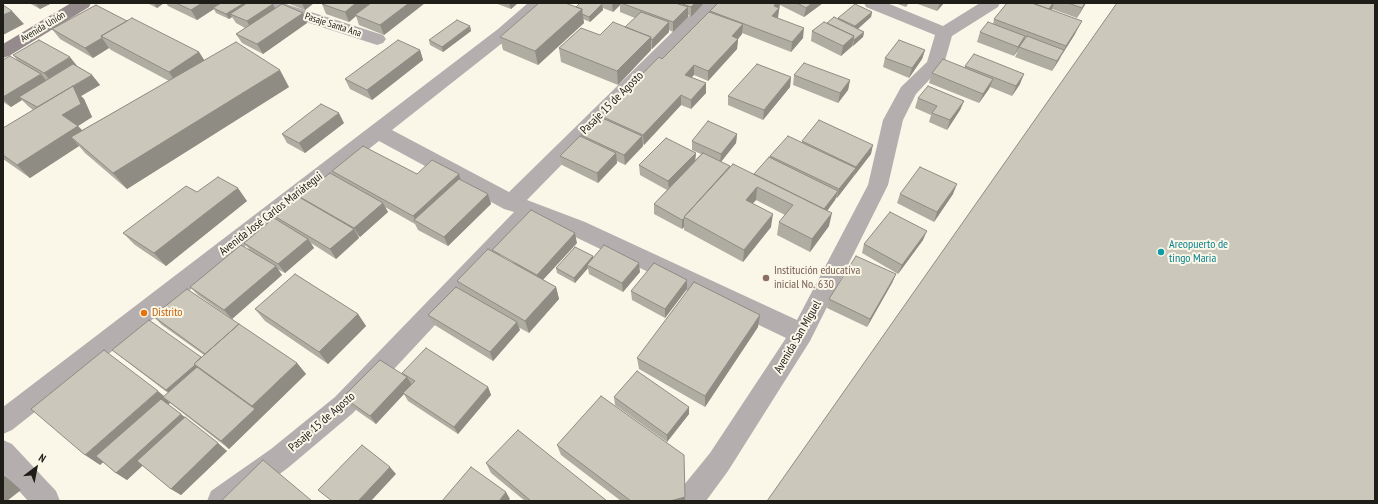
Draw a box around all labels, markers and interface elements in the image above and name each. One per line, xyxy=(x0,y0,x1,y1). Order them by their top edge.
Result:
street label: Avenida Unión xyxy=(19,9,67,45)
street label: Pasaje Santa Ana xyxy=(303,10,363,40)
street label: Pasaje 15 de Agosto xyxy=(577,68,647,138)
street label: Avenida José Carlos Mariátegui xyxy=(216,169,326,259)
place label: Areopuerto de tingo Maria xyxy=(1169,238,1228,266)
marker: Areopuerto de tingo Maria xyxy=(1156,247,1166,257)
place label: Institución educativa inicial No. 630 xyxy=(774,264,860,292)
marker: Institución educativa inicial No. 630 xyxy=(761,273,771,283)
street label: Avenida San Miguel xyxy=(771,298,825,376)
place label: Distrito xyxy=(152,306,183,320)
marker: Distrito xyxy=(139,308,149,318)
street label: Pasaje 15 de Agosto xyxy=(286,389,358,455)
north arrow xyxy=(16,448,56,488)
text: N xyxy=(36,450,49,465)

